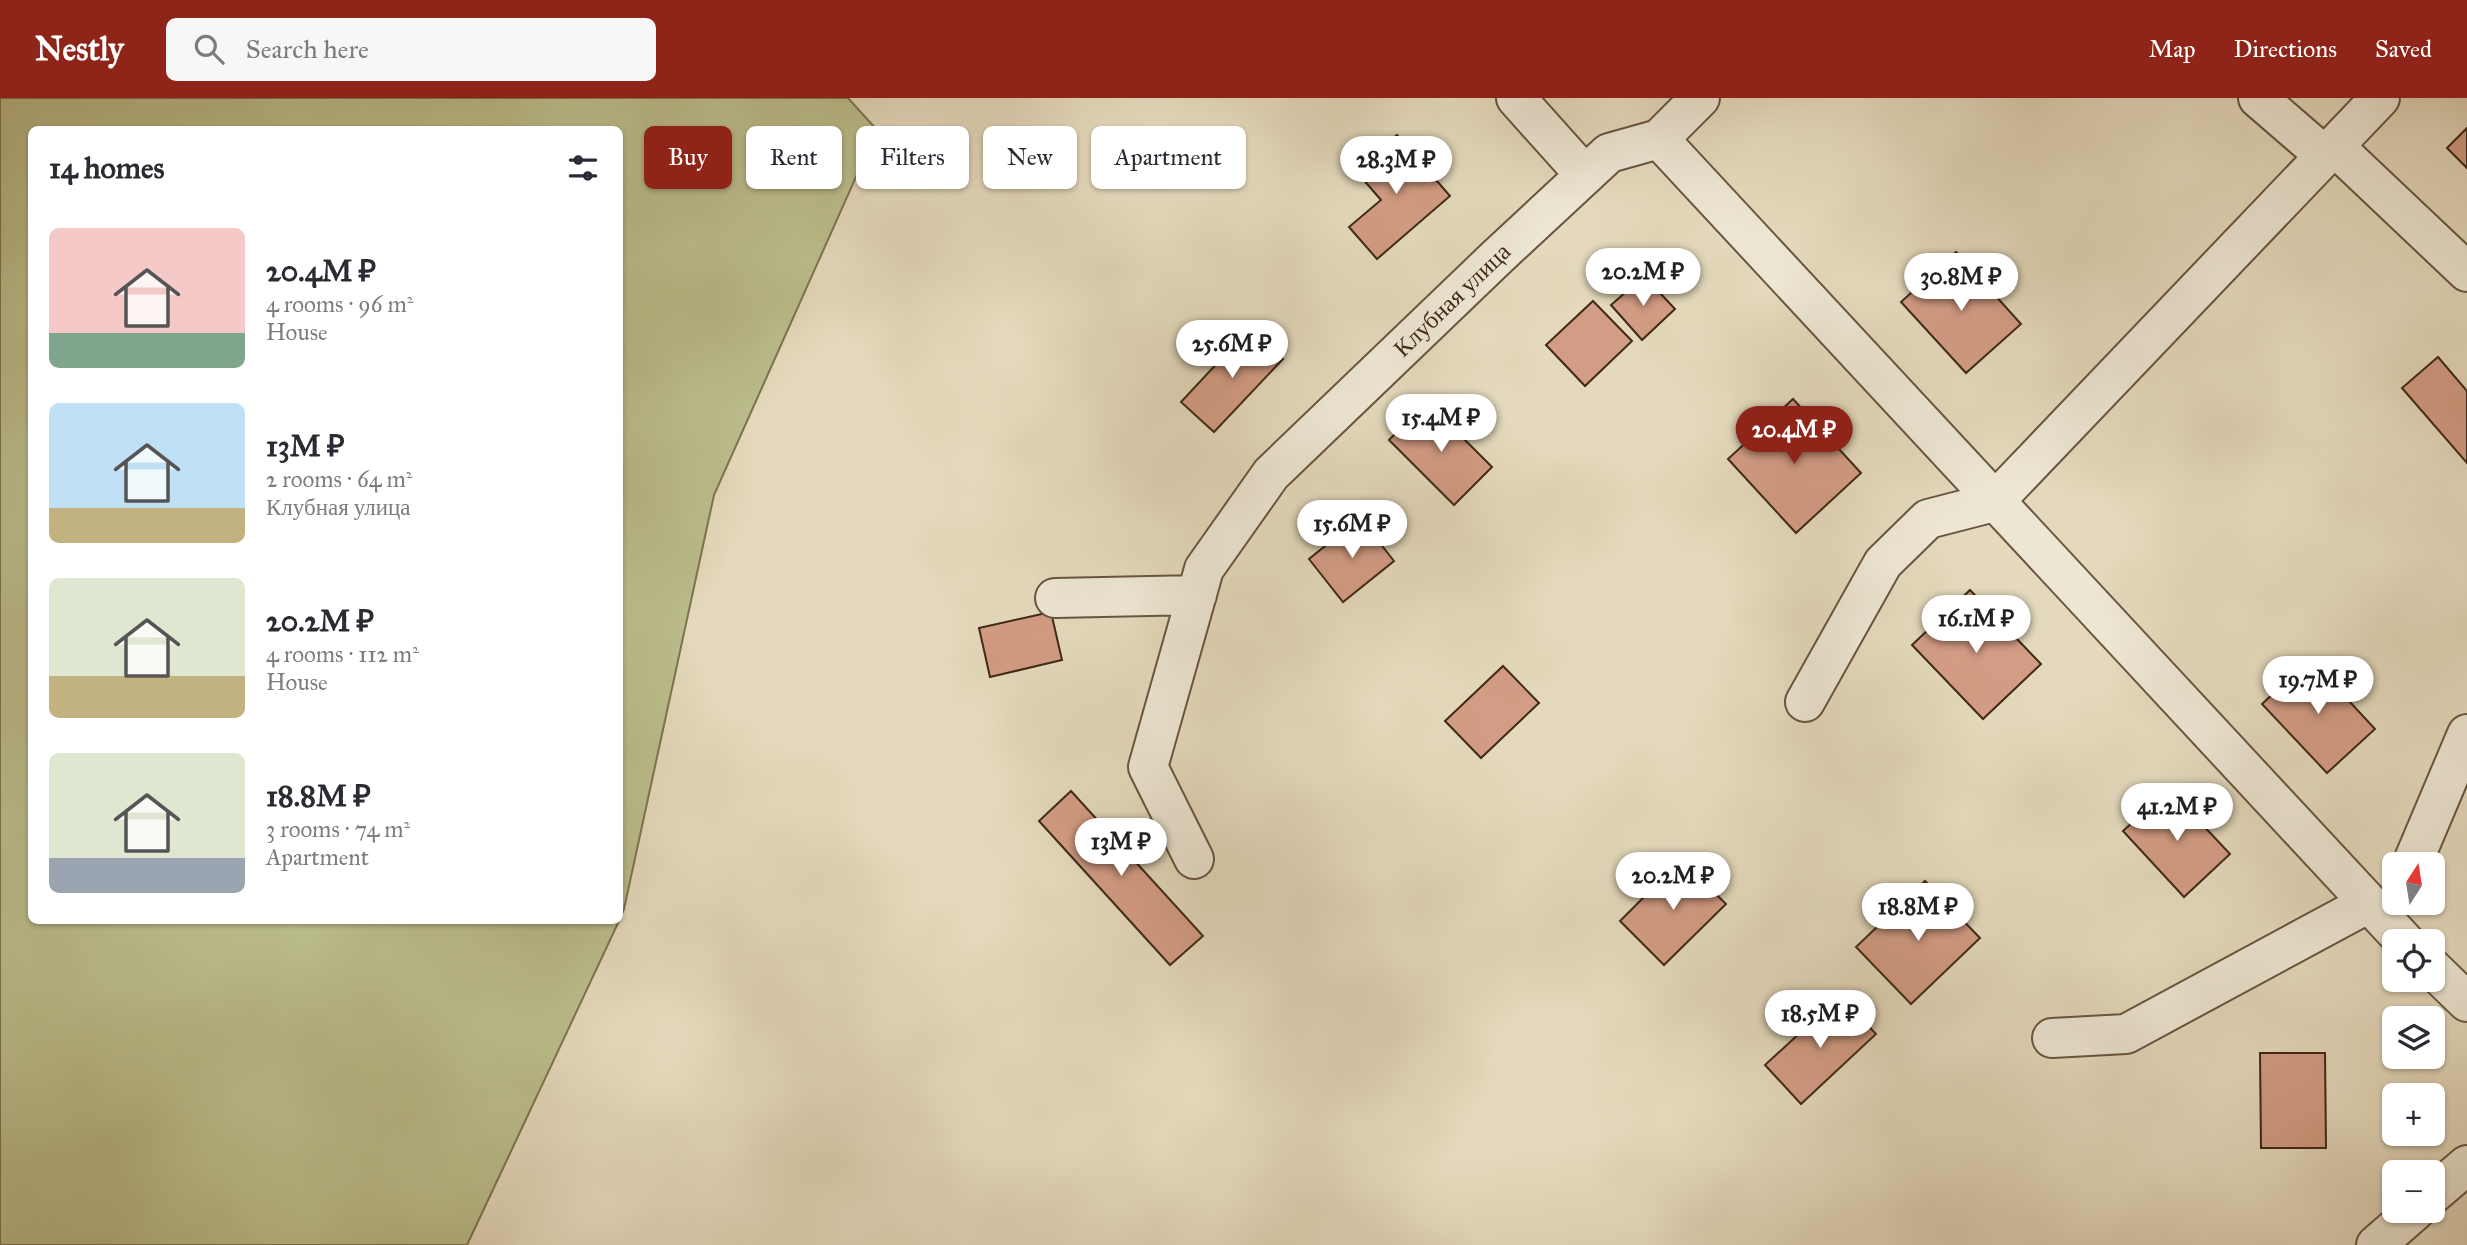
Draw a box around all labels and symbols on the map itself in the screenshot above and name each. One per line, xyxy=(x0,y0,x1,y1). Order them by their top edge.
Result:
pin: 28.3M ₽ xyxy=(1331,136,1461,196)
street label: Клубная улица xyxy=(1387,237,1517,363)
pin: 20.2M ₽ xyxy=(1578,248,1708,308)
pin: 30.8M ₽ xyxy=(1896,254,2026,313)
pin: 25.6M ₽ xyxy=(1167,320,1297,380)
pin: 15.4M ₽ xyxy=(1376,394,1506,454)
pin: 20.4M ₽ xyxy=(1729,406,1859,466)
pin: 15.6M ₽ xyxy=(1287,500,1417,560)
pin: 16.1M ₽ xyxy=(1911,596,2041,655)
pin: 19.7M ₽ xyxy=(2253,656,2383,716)
pin: 41.2M ₽ xyxy=(2112,784,2242,843)
pin: 13M ₽ xyxy=(1072,818,1170,878)
pin: 20.2M ₽ xyxy=(1608,852,1738,912)
north arrow xyxy=(2382,852,2445,915)
pin: 18.8M ₽ xyxy=(1853,884,1983,943)
pin: 18.5M ₽ xyxy=(1755,990,1885,1050)

